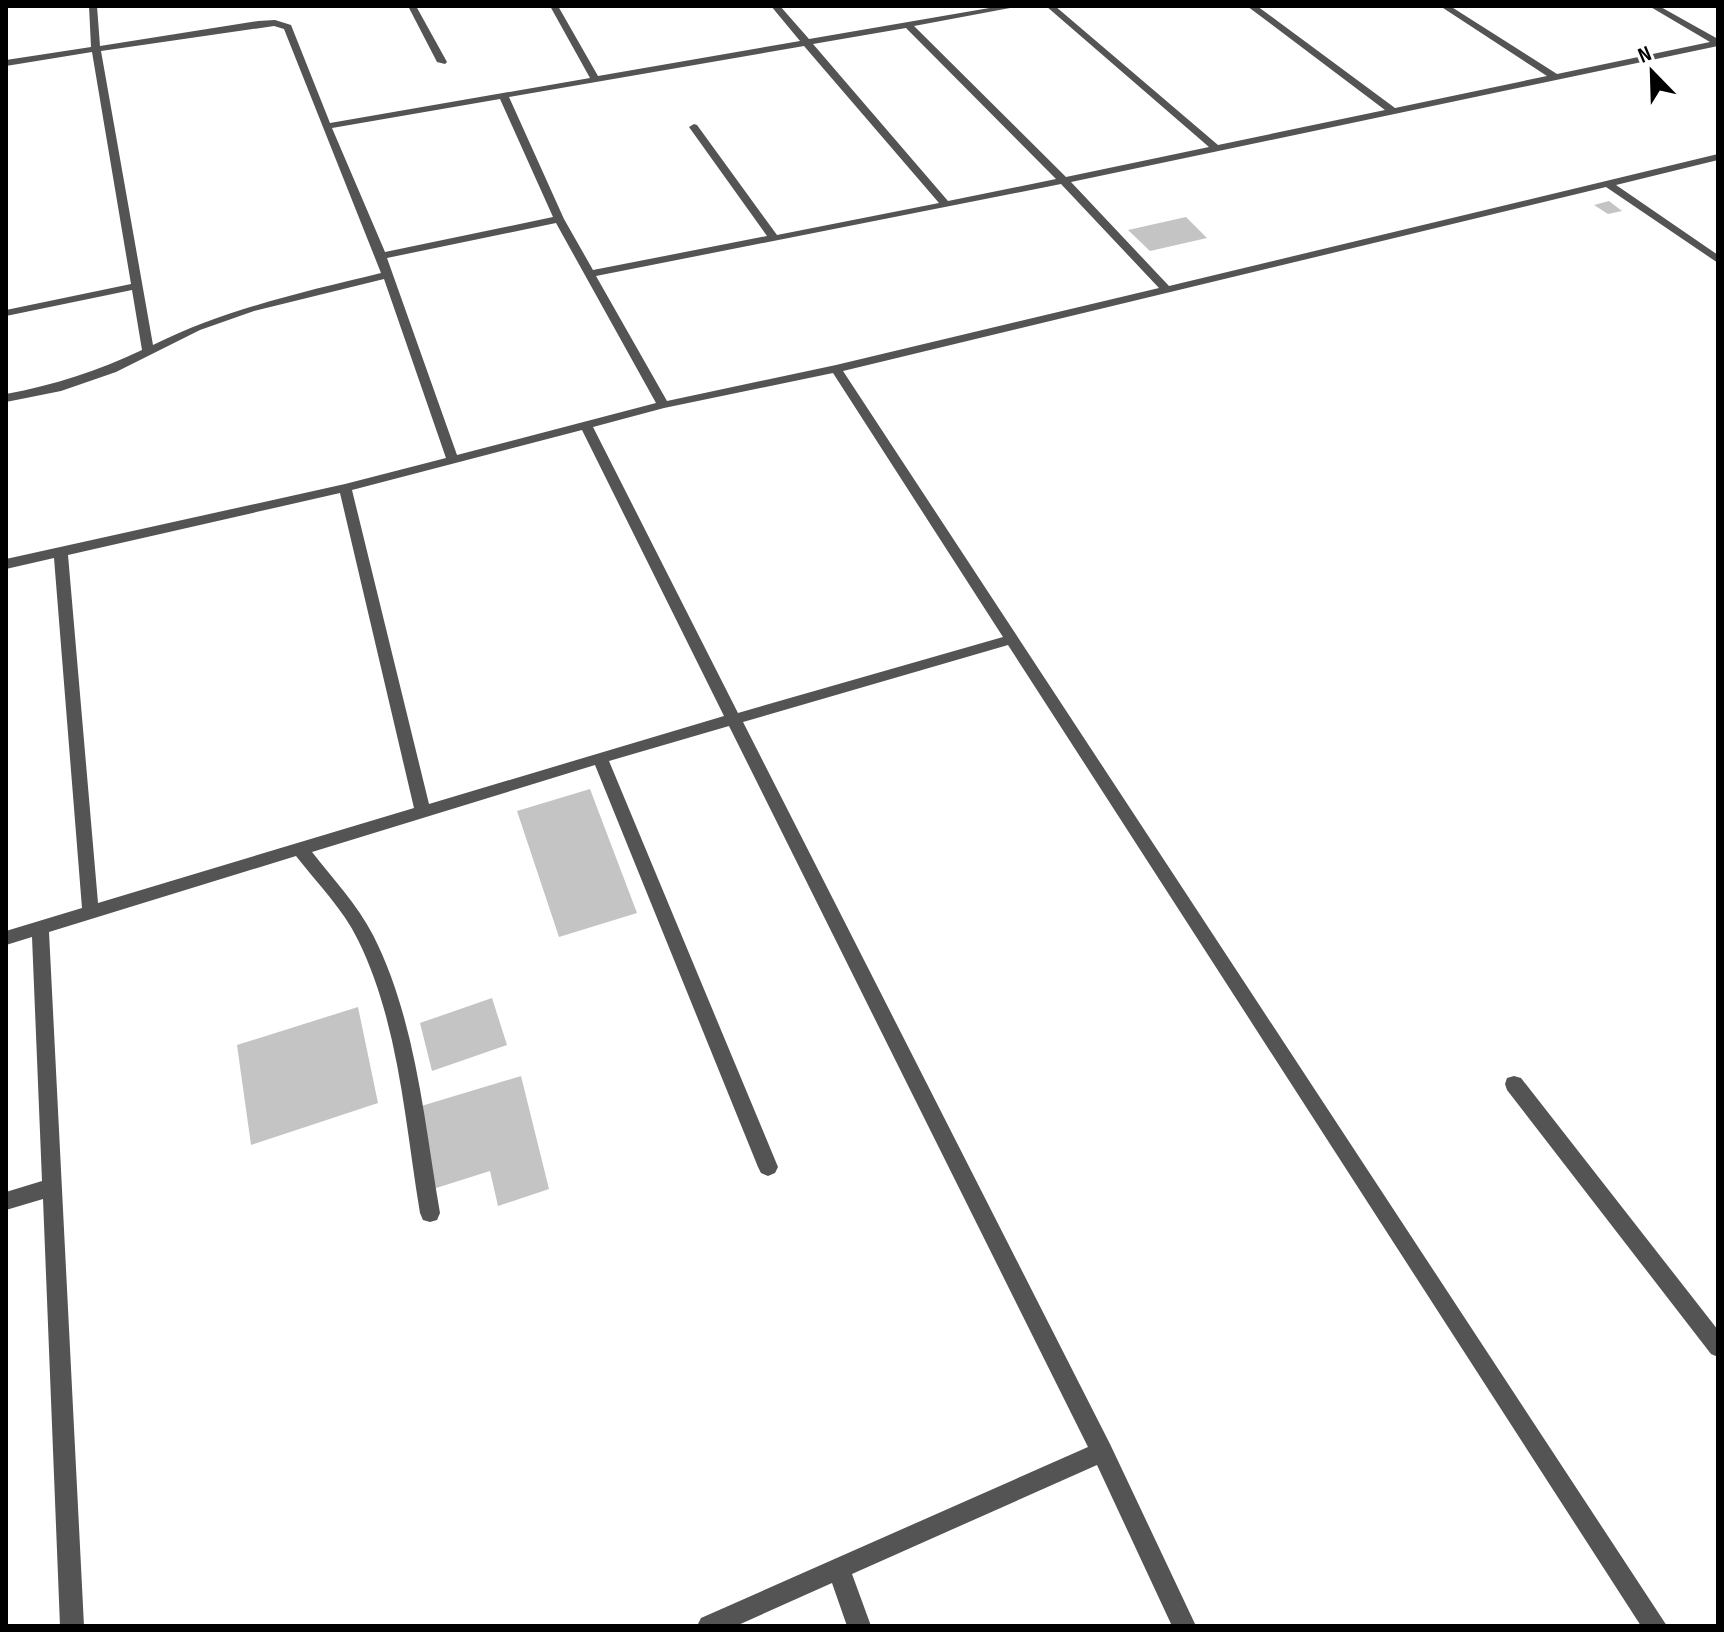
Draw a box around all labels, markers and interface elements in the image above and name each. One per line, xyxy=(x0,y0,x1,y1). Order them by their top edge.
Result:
north arrow xyxy=(1612,32,1692,112)
text: N xyxy=(1634,40,1655,70)

